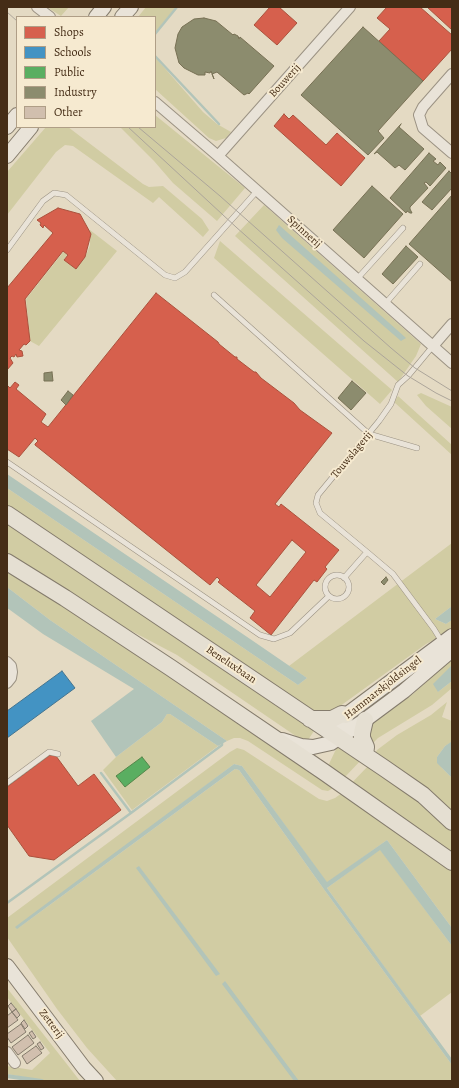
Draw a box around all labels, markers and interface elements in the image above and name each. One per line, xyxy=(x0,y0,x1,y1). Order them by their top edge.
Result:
legend xyxy=(16,16,156,128)
text: Shops xyxy=(54,24,84,40)
text: Schools xyxy=(54,44,91,60)
street label: Bouwerij xyxy=(267,62,303,100)
text: Public xyxy=(54,64,85,80)
text: Industry xyxy=(54,84,97,100)
text: Other xyxy=(54,104,83,120)
street label: Spinnerij xyxy=(284,213,324,251)
street label: Touwslagerij xyxy=(329,429,375,481)
street label: Beneluxbaan xyxy=(203,643,259,687)
street label: Hammarskjöldsingel xyxy=(342,654,424,722)
street label: Zetterij xyxy=(36,1007,66,1041)

